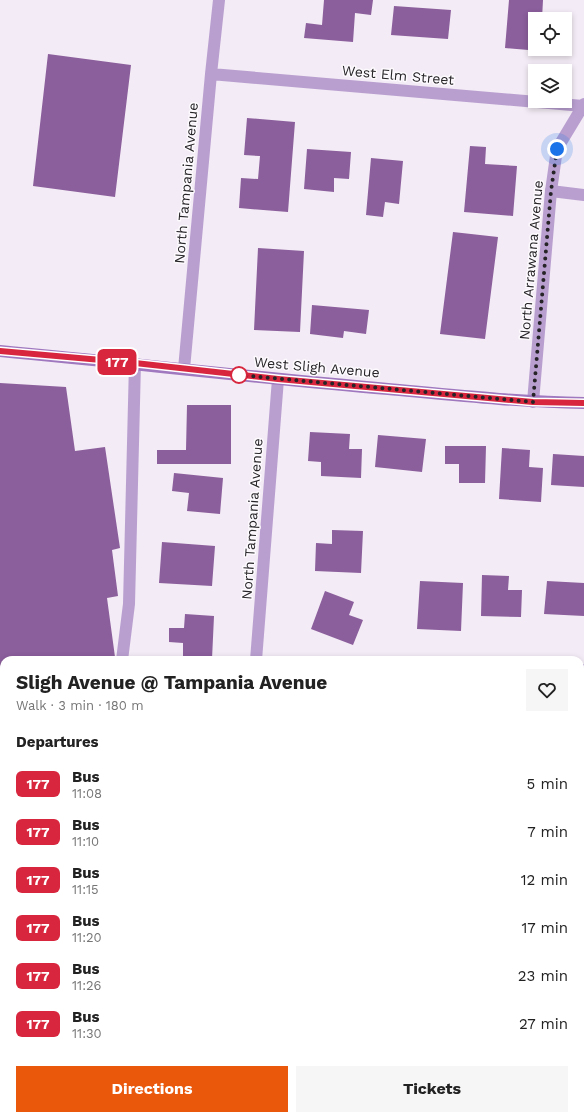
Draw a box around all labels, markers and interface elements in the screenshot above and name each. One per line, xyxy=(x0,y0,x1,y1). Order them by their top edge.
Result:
map controls xyxy=(528,12,572,108)
button: locate xyxy=(528,12,572,56)
street label: West Elm Street xyxy=(341,62,455,88)
button: layers xyxy=(528,64,572,108)
street label: North Tampania Avenue xyxy=(171,102,201,264)
your location xyxy=(547,139,567,159)
street label: North Arrawana Avenue xyxy=(516,179,546,341)
line badge: 177 xyxy=(94,349,140,375)
text: 177 xyxy=(105,354,129,370)
street label: West Sligh Avenue xyxy=(254,354,380,380)
unlabelled marker xyxy=(230,366,248,384)
street label: North Tampania Avenue xyxy=(238,438,266,600)
button: heart xyxy=(526,669,568,711)
text: Sligh Avenue @ Tampania Avenue xyxy=(16,671,327,694)
text: Walk · 3 min · 180 m xyxy=(16,698,144,713)
text: Departures xyxy=(16,733,99,751)
text: Bus xyxy=(72,768,100,786)
text: 5 min xyxy=(527,775,568,793)
text: 177 xyxy=(26,776,50,792)
text: 11:08 xyxy=(72,786,102,801)
text: Bus xyxy=(72,816,100,834)
text: 7 min xyxy=(527,823,568,841)
text: 177 xyxy=(26,824,50,840)
text: 11:10 xyxy=(72,834,99,849)
text: Bus xyxy=(72,864,100,882)
text: 12 min xyxy=(521,871,568,889)
text: 177 xyxy=(26,872,50,888)
text: 11:15 xyxy=(72,882,99,897)
text: Bus xyxy=(72,912,100,930)
text: 17 min xyxy=(521,919,568,937)
text: 177 xyxy=(26,920,50,936)
text: 11:20 xyxy=(72,930,102,945)
text: Bus xyxy=(72,960,100,978)
text: 23 min xyxy=(518,967,568,985)
text: 177 xyxy=(26,968,50,984)
text: 11:26 xyxy=(72,978,101,993)
text: Bus xyxy=(72,1008,100,1026)
text: 27 min xyxy=(519,1015,568,1033)
text: 177 xyxy=(26,1016,50,1032)
text: 11:30 xyxy=(72,1026,102,1041)
button: Directions xyxy=(16,1066,288,1112)
button: Tickets xyxy=(296,1066,568,1112)

